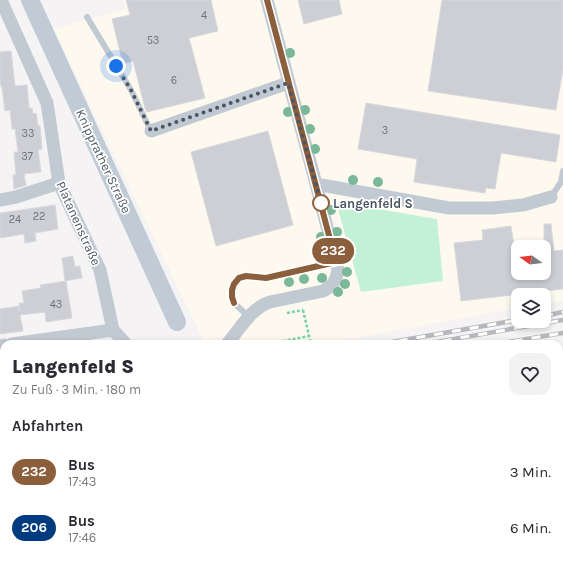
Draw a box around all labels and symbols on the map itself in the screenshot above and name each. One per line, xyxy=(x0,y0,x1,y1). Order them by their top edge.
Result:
house number: 4 xyxy=(201,9,207,22)
house number: 53 xyxy=(147,34,159,47)
your location xyxy=(106,56,126,76)
house number: 6 xyxy=(171,74,177,87)
street label: Knipprather Straße xyxy=(73,107,134,216)
house number: 3 xyxy=(382,124,388,137)
house number: 33 xyxy=(22,127,35,140)
house number: 37 xyxy=(21,150,33,163)
street label: Platanenstraße xyxy=(53,179,104,268)
marker: Langenfeld S xyxy=(312,194,330,212)
place label: Langenfeld S xyxy=(333,196,413,211)
house number: 22 xyxy=(33,210,45,223)
house number: 24 xyxy=(9,213,21,226)
line badge: 232 xyxy=(310,238,356,264)
north arrow xyxy=(511,240,551,280)
house number: 43 xyxy=(50,298,62,311)

